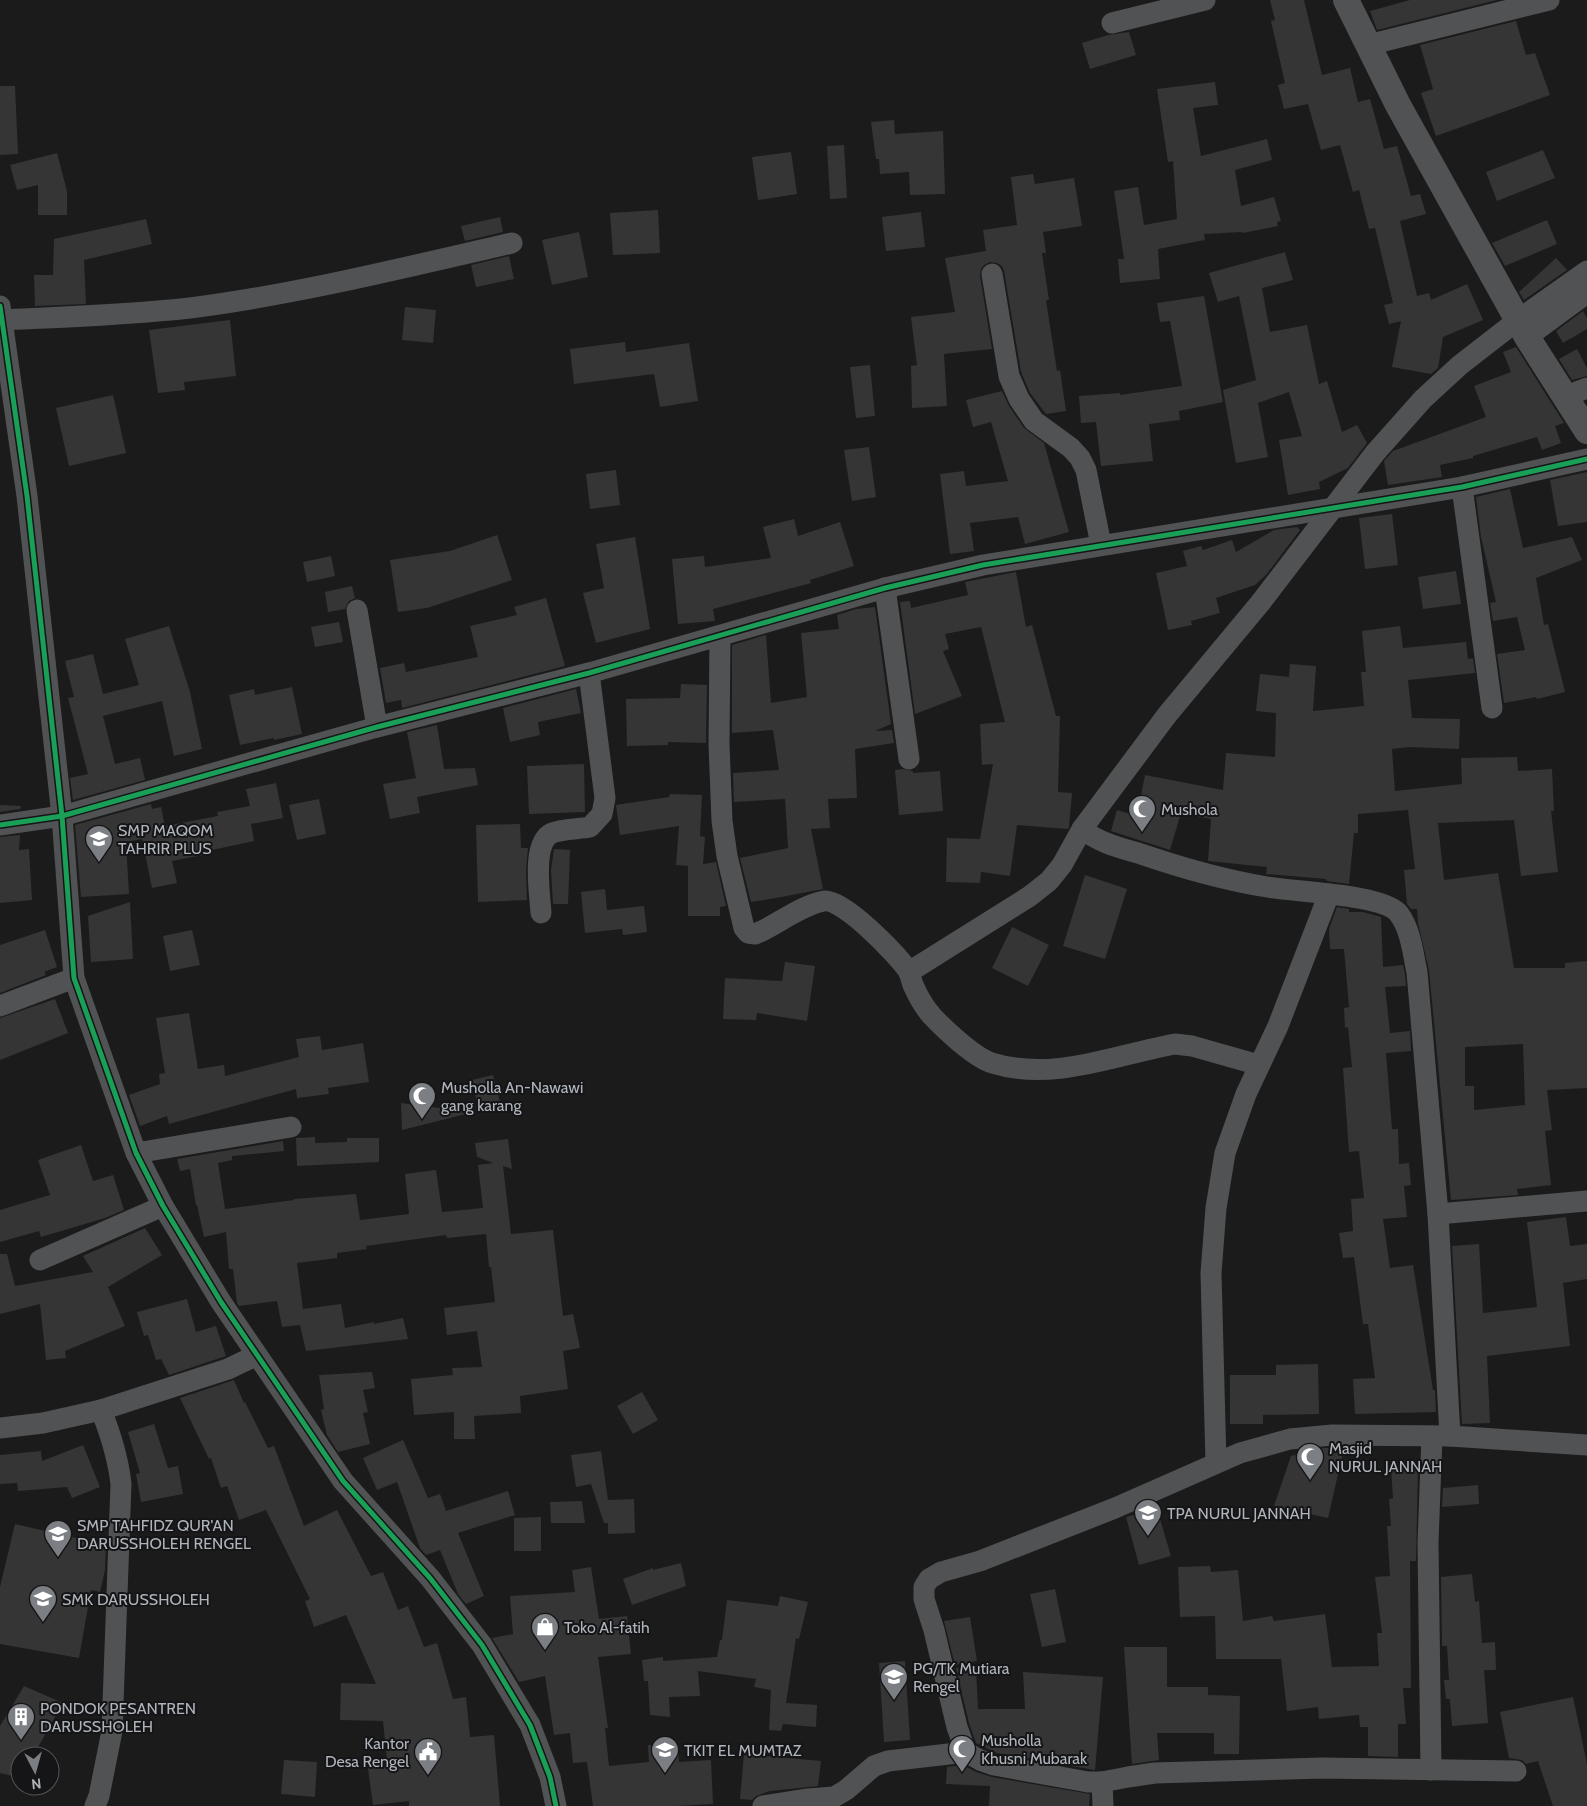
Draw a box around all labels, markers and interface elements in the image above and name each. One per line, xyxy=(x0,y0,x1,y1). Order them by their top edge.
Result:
mosque icon: Mushola xyxy=(1127,794,1157,833)
place label: Mushola xyxy=(1161,800,1218,819)
place label: SMP MAQOM TAHRIR PLUS xyxy=(118,821,213,858)
school or university icon: SMP MAQOM TAHRIR PLUS xyxy=(84,824,114,863)
place label: Musholla An-Nawawi gang karang xyxy=(441,1078,583,1115)
mosque icon: Musholla An-Nawawi gang karang xyxy=(407,1081,437,1120)
place label: Masjid NURUL JANNAH xyxy=(1329,1439,1442,1476)
mosque icon: Masjid NURUL JANNAH xyxy=(1295,1442,1325,1481)
school or university icon: TPA NURUL JANNAH xyxy=(1133,1498,1163,1537)
place label: TPA NURUL JANNAH xyxy=(1167,1504,1311,1523)
place label: SMP TAHFIDZ QUR'AN DARUSSHOLEH RENGEL xyxy=(77,1516,251,1553)
school or university icon: SMP TAHFIDZ QUR'AN DARUSSHOLEH RENGEL xyxy=(43,1519,73,1558)
school or university icon: SMK DARUSSHOLEH xyxy=(28,1584,58,1623)
place label: SMK DARUSSHOLEH xyxy=(62,1590,210,1609)
shop icon: Toko Al-fatih xyxy=(530,1612,560,1651)
place label: Toko Al-fatih xyxy=(564,1618,650,1637)
place label: PG/TK Mutiara Rengel xyxy=(913,1659,1010,1696)
school or university icon: PG/TK Mutiara Rengel xyxy=(879,1662,909,1701)
place label: PONDOK PESANTREN DARUSSHOLEH xyxy=(40,1699,196,1736)
building icon: PONDOK PESANTREN DARUSSHOLEH xyxy=(6,1702,36,1741)
place label: Musholla Khusni Mubarak xyxy=(981,1731,1088,1768)
place label: Kantor Desa Rengel xyxy=(325,1734,410,1771)
mosque icon: Musholla Khusni Mubarak xyxy=(947,1734,977,1773)
school or university icon: TKIT EL MUMTAZ xyxy=(650,1735,680,1774)
public building icon: Kantor Desa Rengel xyxy=(413,1737,443,1776)
place label: TKIT EL MUMTAZ xyxy=(684,1741,802,1760)
north arrow xyxy=(10,1746,60,1796)
text: N xyxy=(30,1774,42,1793)

